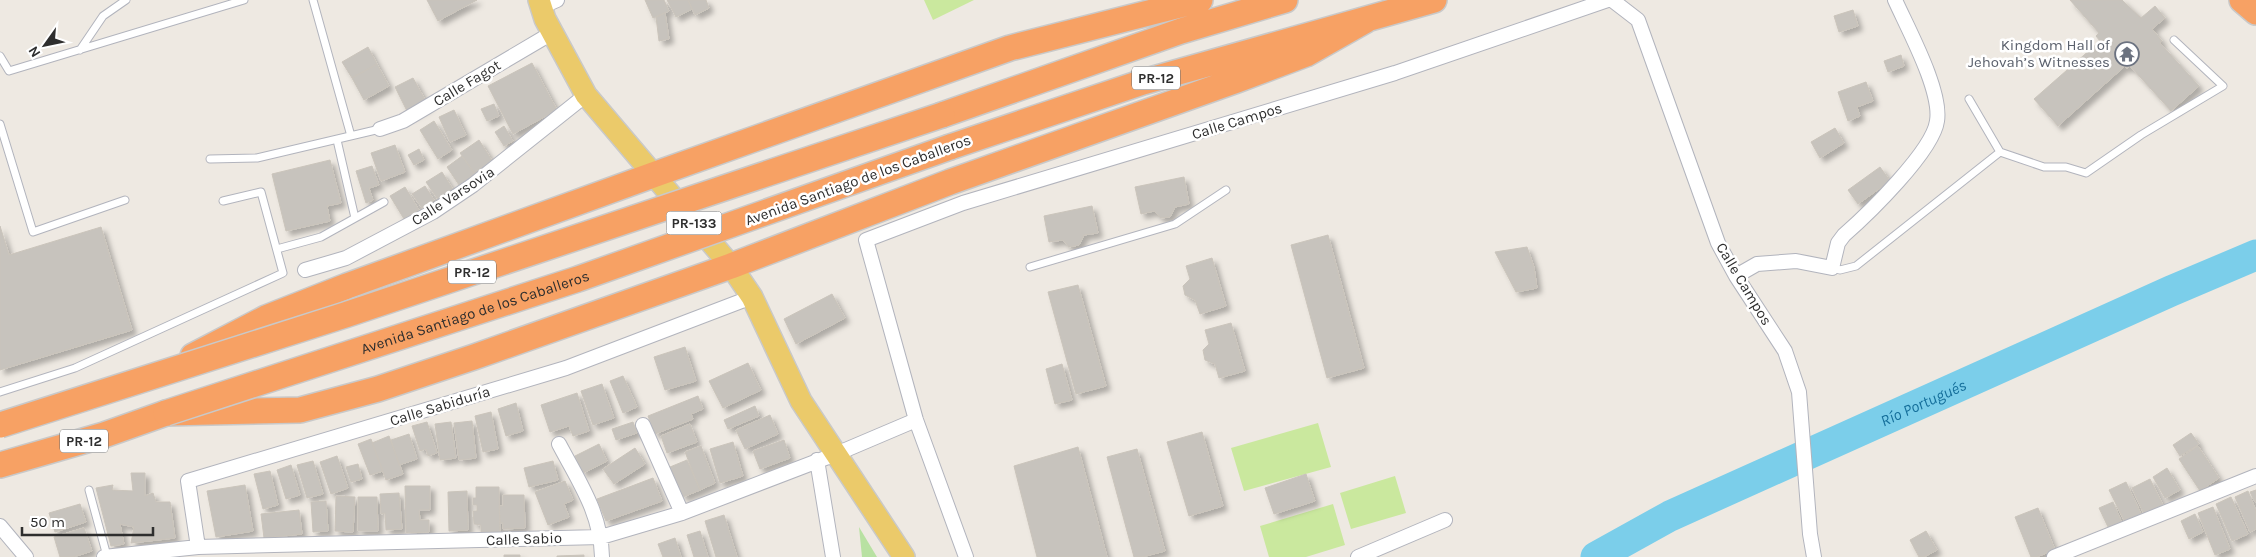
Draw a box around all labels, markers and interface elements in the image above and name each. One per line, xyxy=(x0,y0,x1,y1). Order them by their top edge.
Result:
north arrow xyxy=(20,20,70,70)
place label: Kingdom Hall of Jehovah’s Witnesses xyxy=(1968,36,2111,71)
temple icon: Kingdom Hall of Jehovah’s Witnesses xyxy=(2114,41,2140,67)
text: N xyxy=(25,43,44,61)
street label: Calle Fagot xyxy=(430,56,504,110)
road number: PR-12 xyxy=(1132,66,1180,90)
street label: Calle Campos xyxy=(1190,99,1284,143)
street label: Avenida Santiago de los Caballeros xyxy=(743,131,973,229)
street label: Calle Varsovia xyxy=(408,163,498,229)
road number: PR-133 xyxy=(666,212,722,234)
street label: Calle Campos xyxy=(1712,239,1776,329)
road number: PR-12 xyxy=(448,260,496,284)
street label: Avenida Santiago de los Caballeros xyxy=(359,267,592,358)
water label: Río Portugués xyxy=(1877,375,1969,430)
street label: Calle Sabiduría xyxy=(388,382,492,430)
road number: PR-12 xyxy=(60,430,108,452)
scale bar xyxy=(22,504,154,536)
text: 50 m xyxy=(30,513,65,531)
street label: Calle Sabio xyxy=(486,529,562,549)

